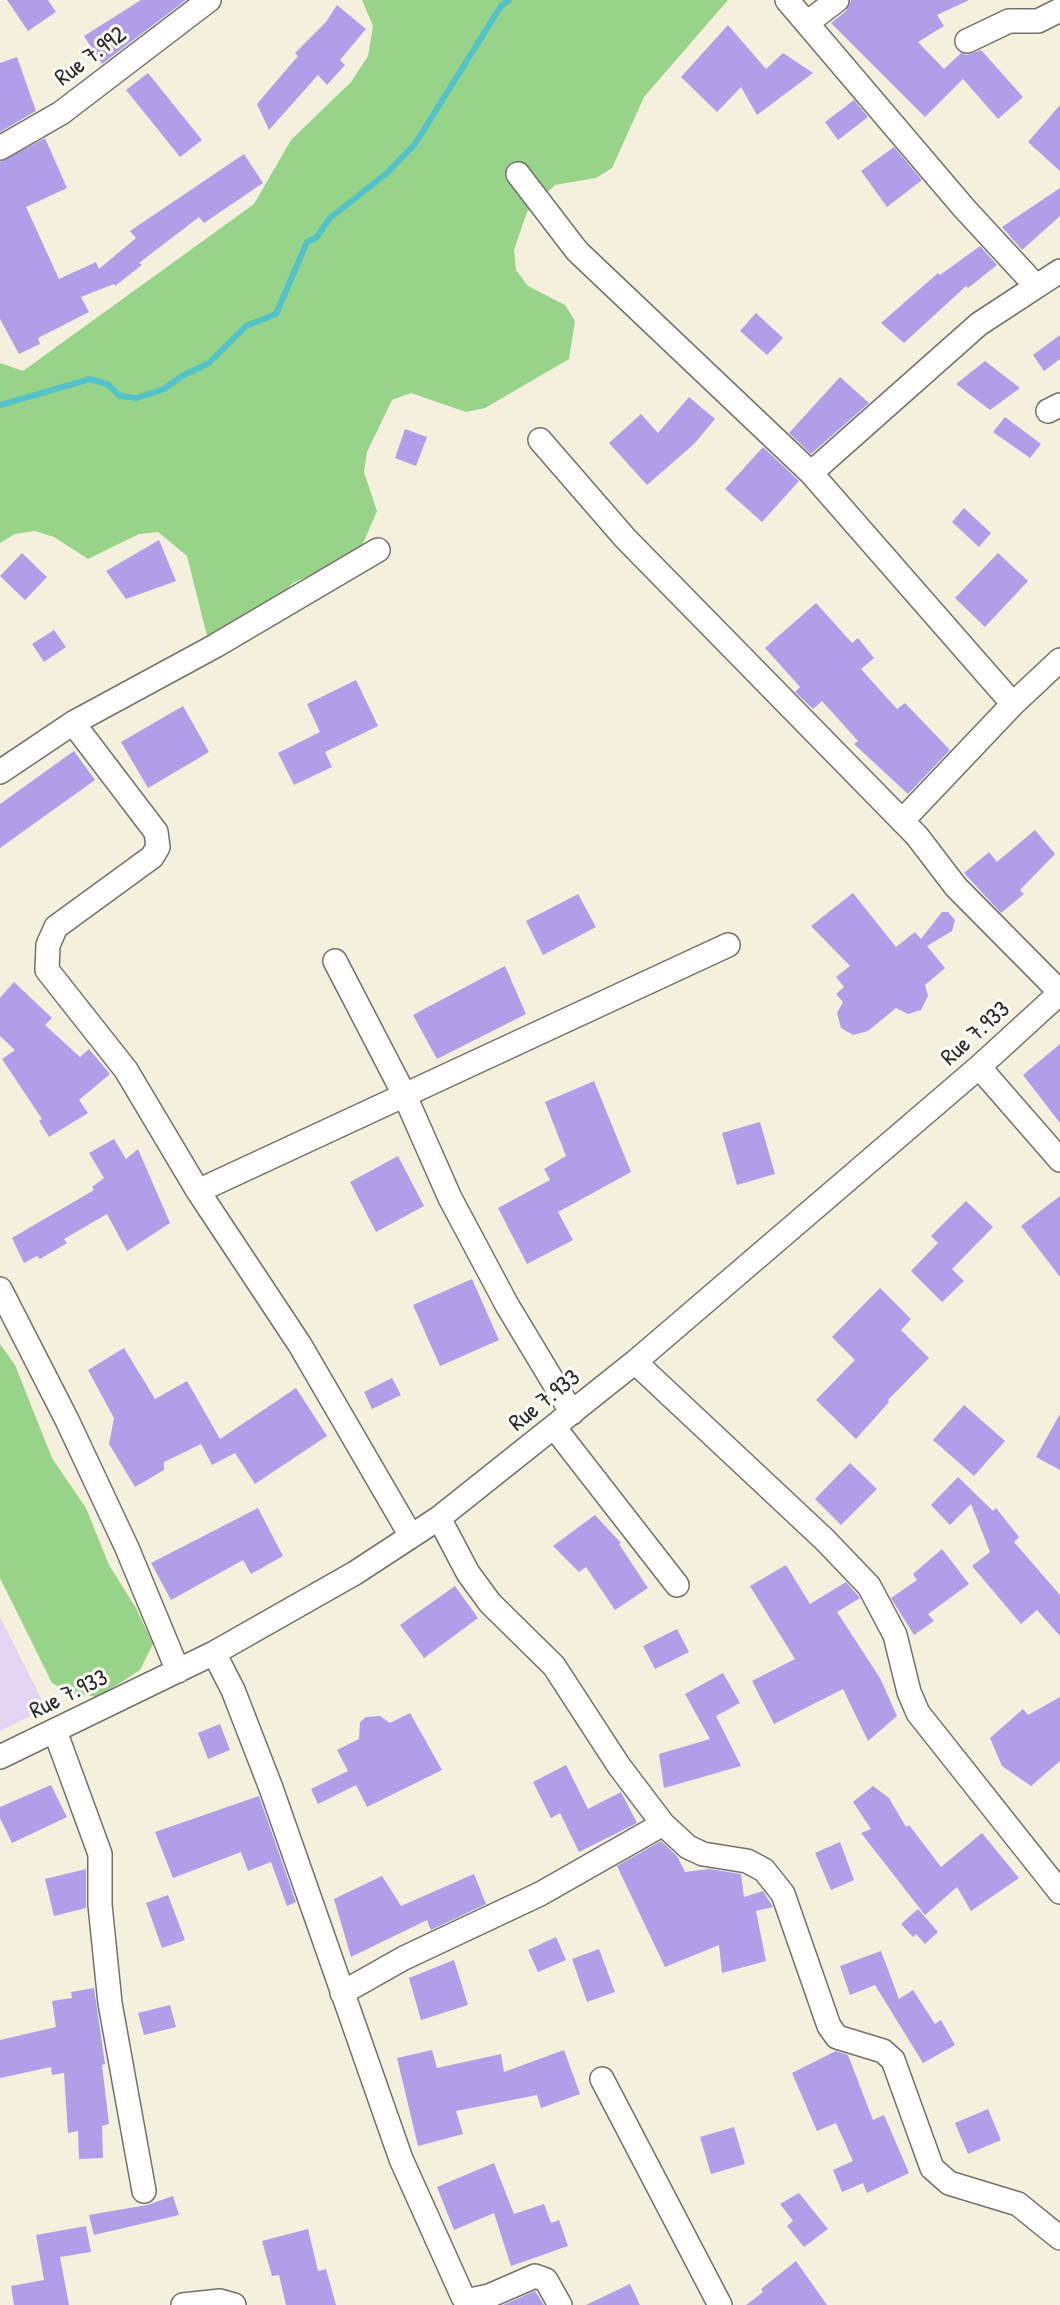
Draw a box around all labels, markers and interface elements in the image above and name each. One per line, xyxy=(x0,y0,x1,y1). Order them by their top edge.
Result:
street label: Rue 7.992 xyxy=(50,21,132,93)
street label: Rue 7.933 xyxy=(936,996,1016,1072)
street label: Rue 7.933 xyxy=(504,1364,586,1438)
street label: Rue 7.933 xyxy=(25,1664,113,1726)

